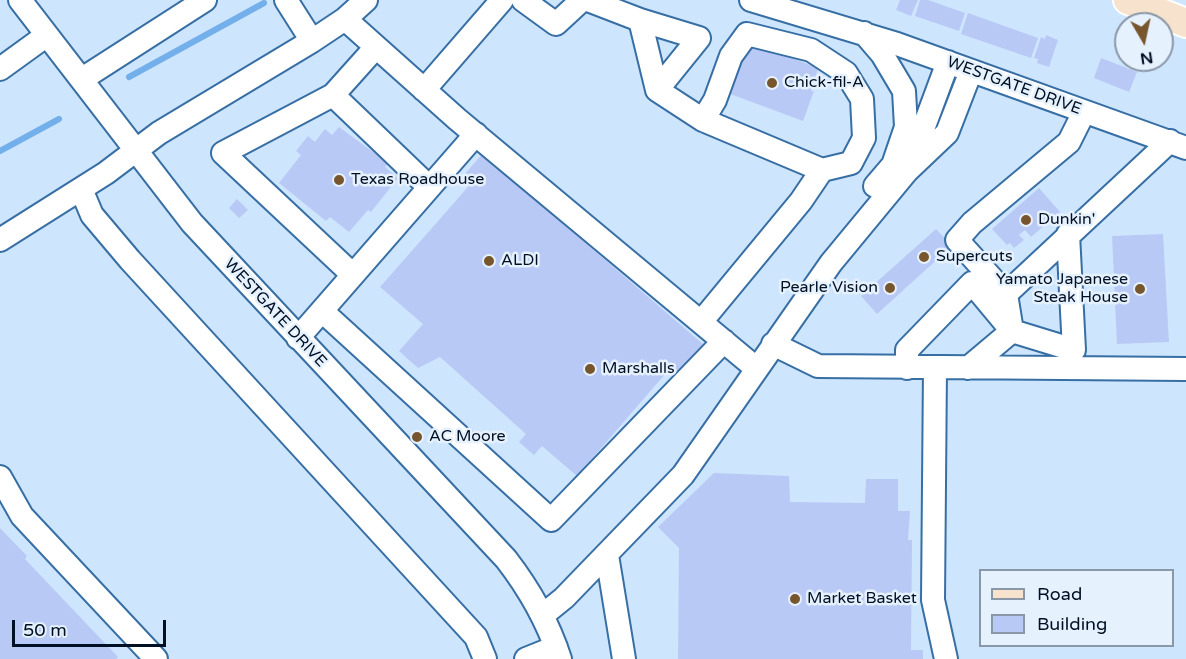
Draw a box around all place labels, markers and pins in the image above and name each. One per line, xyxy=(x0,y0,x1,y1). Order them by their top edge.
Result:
place label: Chick-fil-A xyxy=(784,73,864,93)
marker: Chick-fil-A xyxy=(765,76,779,90)
place label: Texas Roadhouse xyxy=(351,170,484,190)
marker: Texas Roadhouse xyxy=(332,173,346,187)
place label: Dunkin' xyxy=(1038,210,1095,230)
marker: Dunkin' xyxy=(1019,213,1033,227)
place label: Supercuts xyxy=(936,247,1013,267)
marker: Supercuts xyxy=(917,250,931,264)
place label: ALDI xyxy=(501,251,539,271)
marker: ALDI xyxy=(482,254,496,268)
place label: Yamato Japanese Steak House xyxy=(996,270,1128,308)
place label: Pearle Vision xyxy=(780,278,878,298)
marker: Pearle Vision xyxy=(883,281,897,295)
marker: Yamato Japanese Steak House xyxy=(1133,282,1147,296)
place label: Marshalls xyxy=(602,359,675,379)
marker: Marshalls xyxy=(583,362,597,376)
place label: AC Moore xyxy=(429,427,506,447)
marker: AC Moore xyxy=(410,430,424,444)
place label: Market Basket xyxy=(807,589,917,609)
marker: Market Basket xyxy=(788,592,802,606)

